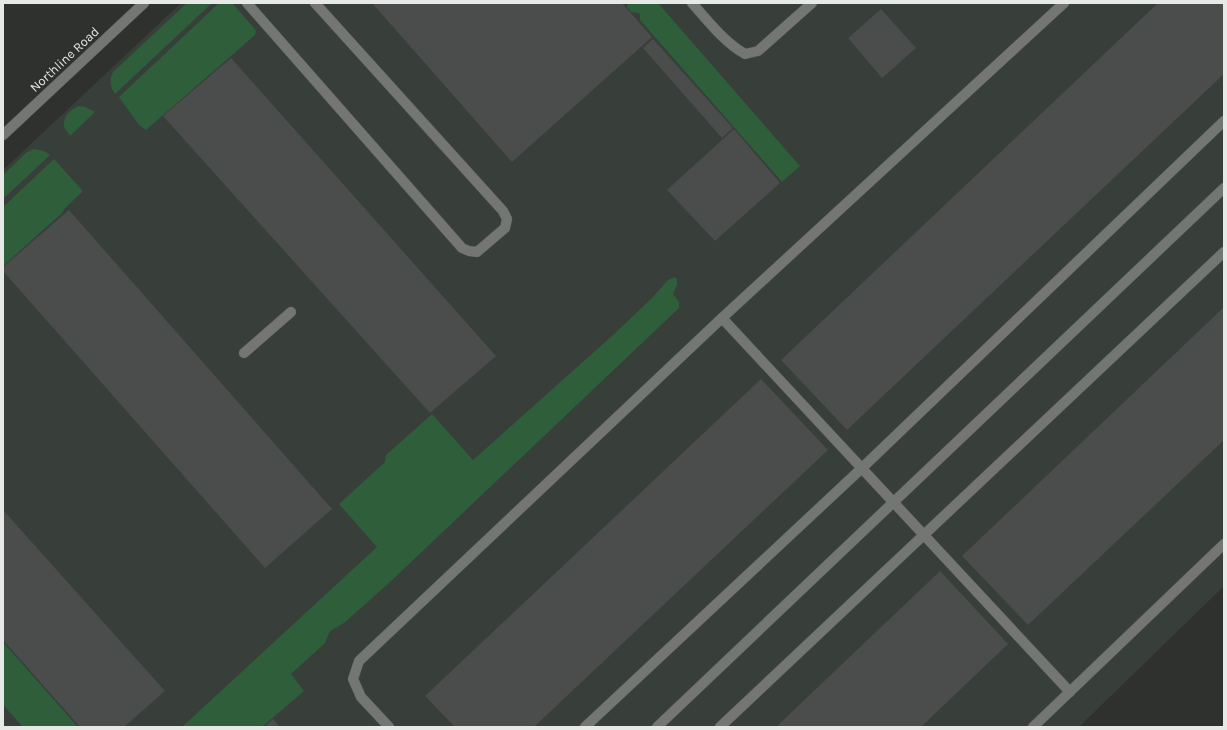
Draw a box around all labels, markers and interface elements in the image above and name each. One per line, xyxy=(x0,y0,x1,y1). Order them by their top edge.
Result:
street label: Northline Road xyxy=(27,24,102,95)

